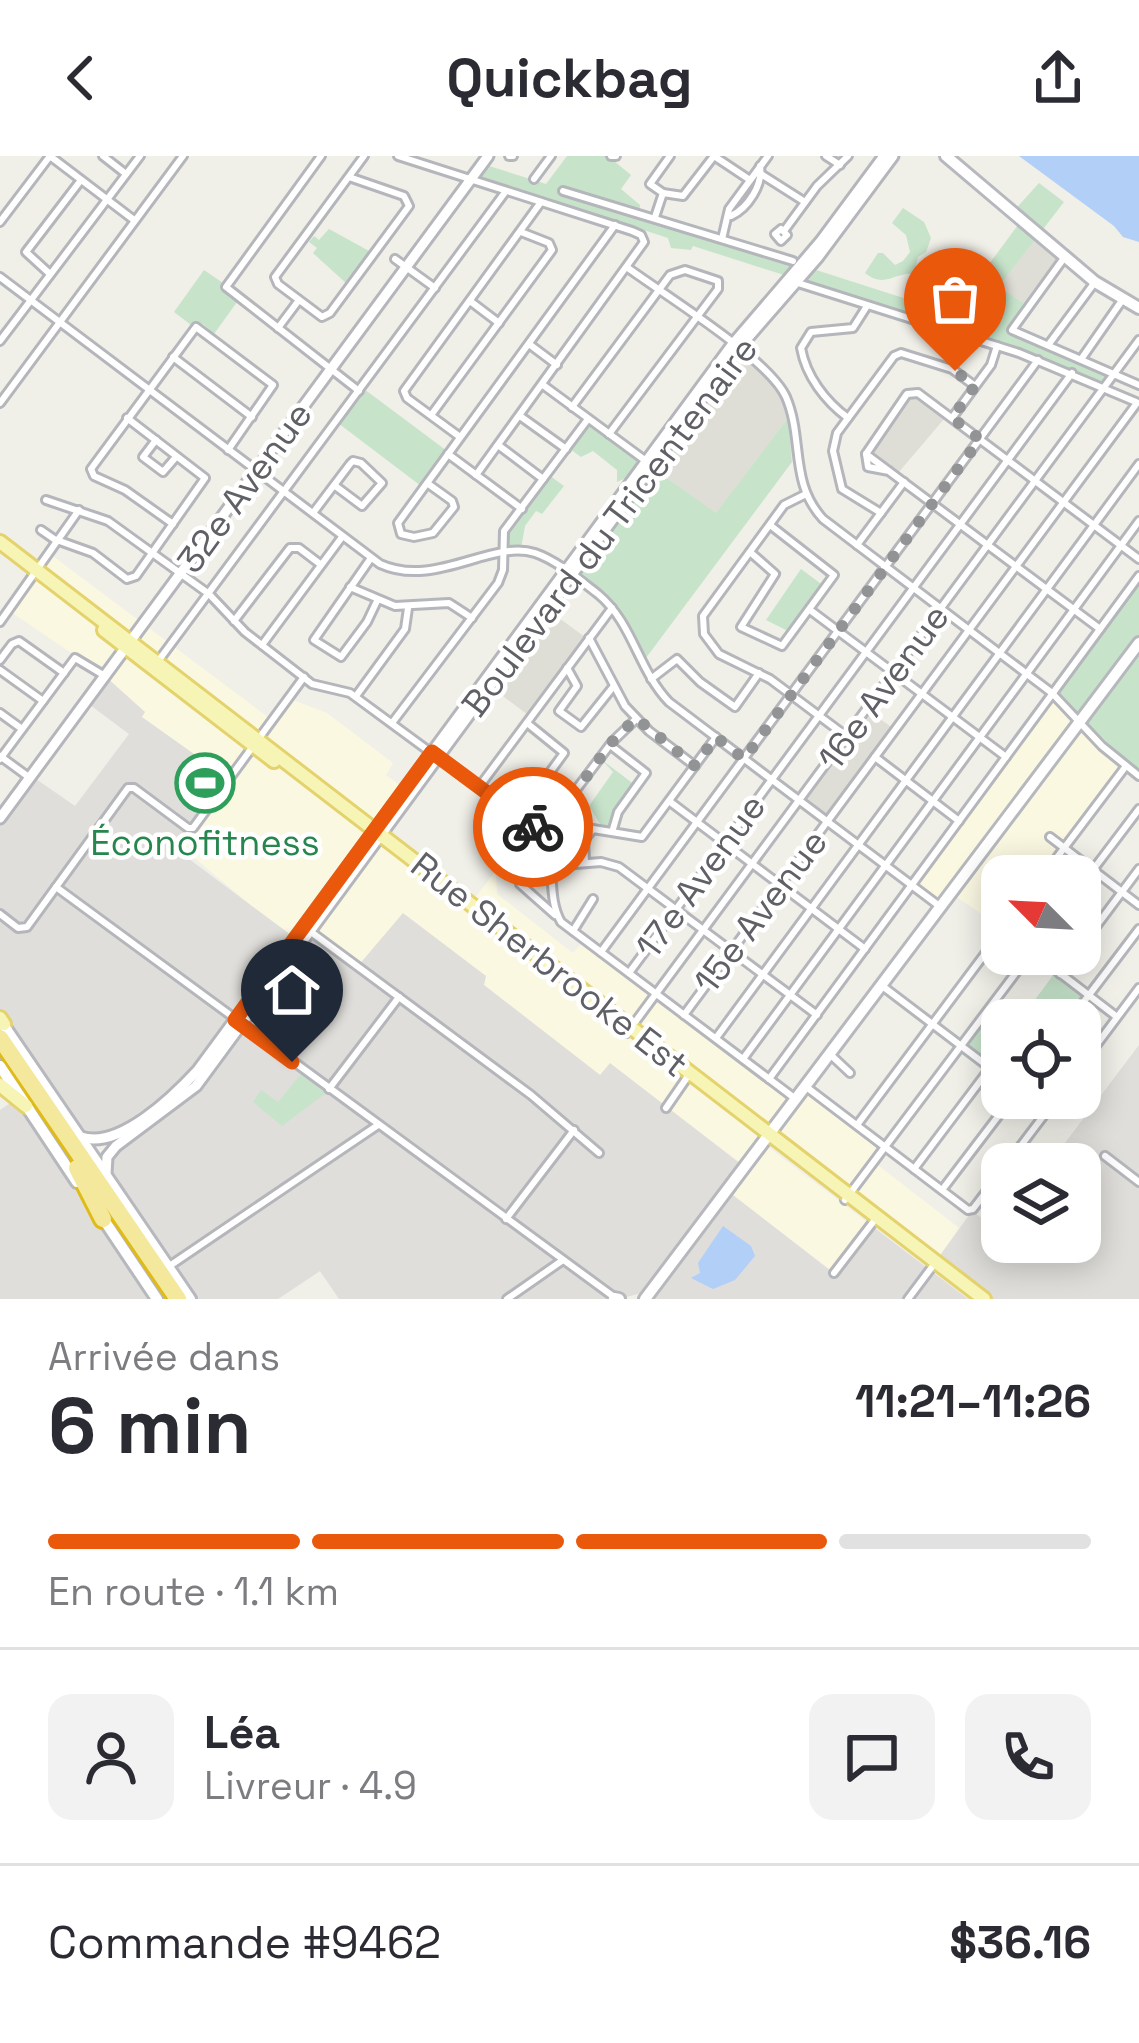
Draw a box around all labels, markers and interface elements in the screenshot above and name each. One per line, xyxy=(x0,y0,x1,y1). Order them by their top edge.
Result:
text: Quickbag xyxy=(447,44,692,113)
icon: back xyxy=(48,45,114,111)
icon: share xyxy=(1025,45,1091,111)
pin xyxy=(904,248,1006,371)
icon: bag xyxy=(922,266,988,332)
street label: Boulevard du Tricentenaire xyxy=(452,327,768,726)
street label: 32e Avenue xyxy=(167,393,322,582)
street label: 16e Avenue xyxy=(808,595,960,780)
sports icon: Éconofitness xyxy=(174,752,236,814)
courier xyxy=(473,767,593,887)
street label: 17e Avenue xyxy=(626,785,776,968)
icon: bike xyxy=(500,794,566,860)
place label: Éconofitness xyxy=(90,820,320,866)
street label: 15e Avenue xyxy=(684,820,837,1003)
street label: Rue Sherbrooke Est xyxy=(402,842,697,1087)
north arrow xyxy=(981,855,1101,975)
map controls xyxy=(981,855,1101,1263)
pin xyxy=(241,939,343,1062)
icon: home xyxy=(259,957,325,1023)
button: locate xyxy=(981,999,1101,1119)
button: layers xyxy=(981,1143,1101,1263)
text: Arrivée dans xyxy=(48,1332,280,1381)
text: 11:21–11:26 xyxy=(855,1373,1091,1430)
text: 6 min xyxy=(48,1376,251,1476)
text: En route · 1.1 km xyxy=(48,1567,339,1616)
button: person xyxy=(48,1694,174,1820)
button: chat xyxy=(809,1694,935,1820)
button: phone xyxy=(965,1694,1091,1820)
text: Léa xyxy=(204,1704,280,1761)
text: Livreur · 4.9 xyxy=(204,1761,417,1810)
text: Commande #9462 xyxy=(48,1914,441,1971)
text: $36.16 xyxy=(949,1914,1091,1971)

